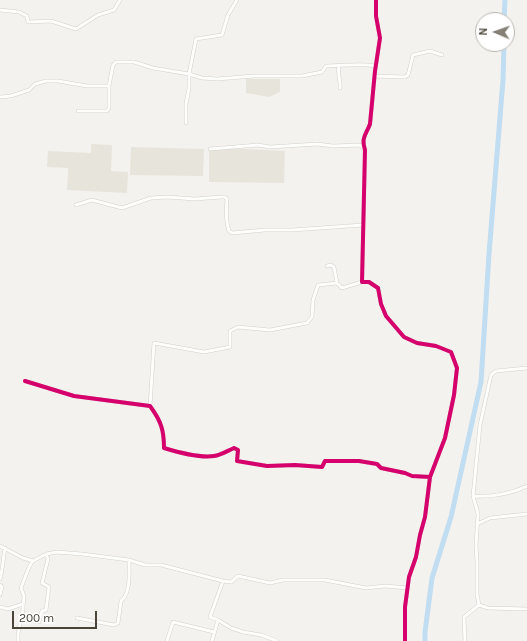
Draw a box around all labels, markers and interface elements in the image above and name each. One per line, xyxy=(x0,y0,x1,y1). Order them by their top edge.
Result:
north arrow xyxy=(475,12,515,52)
text: N xyxy=(477,27,490,36)
scale bar xyxy=(14,603,99,629)
text: 200 m xyxy=(19,611,54,625)

